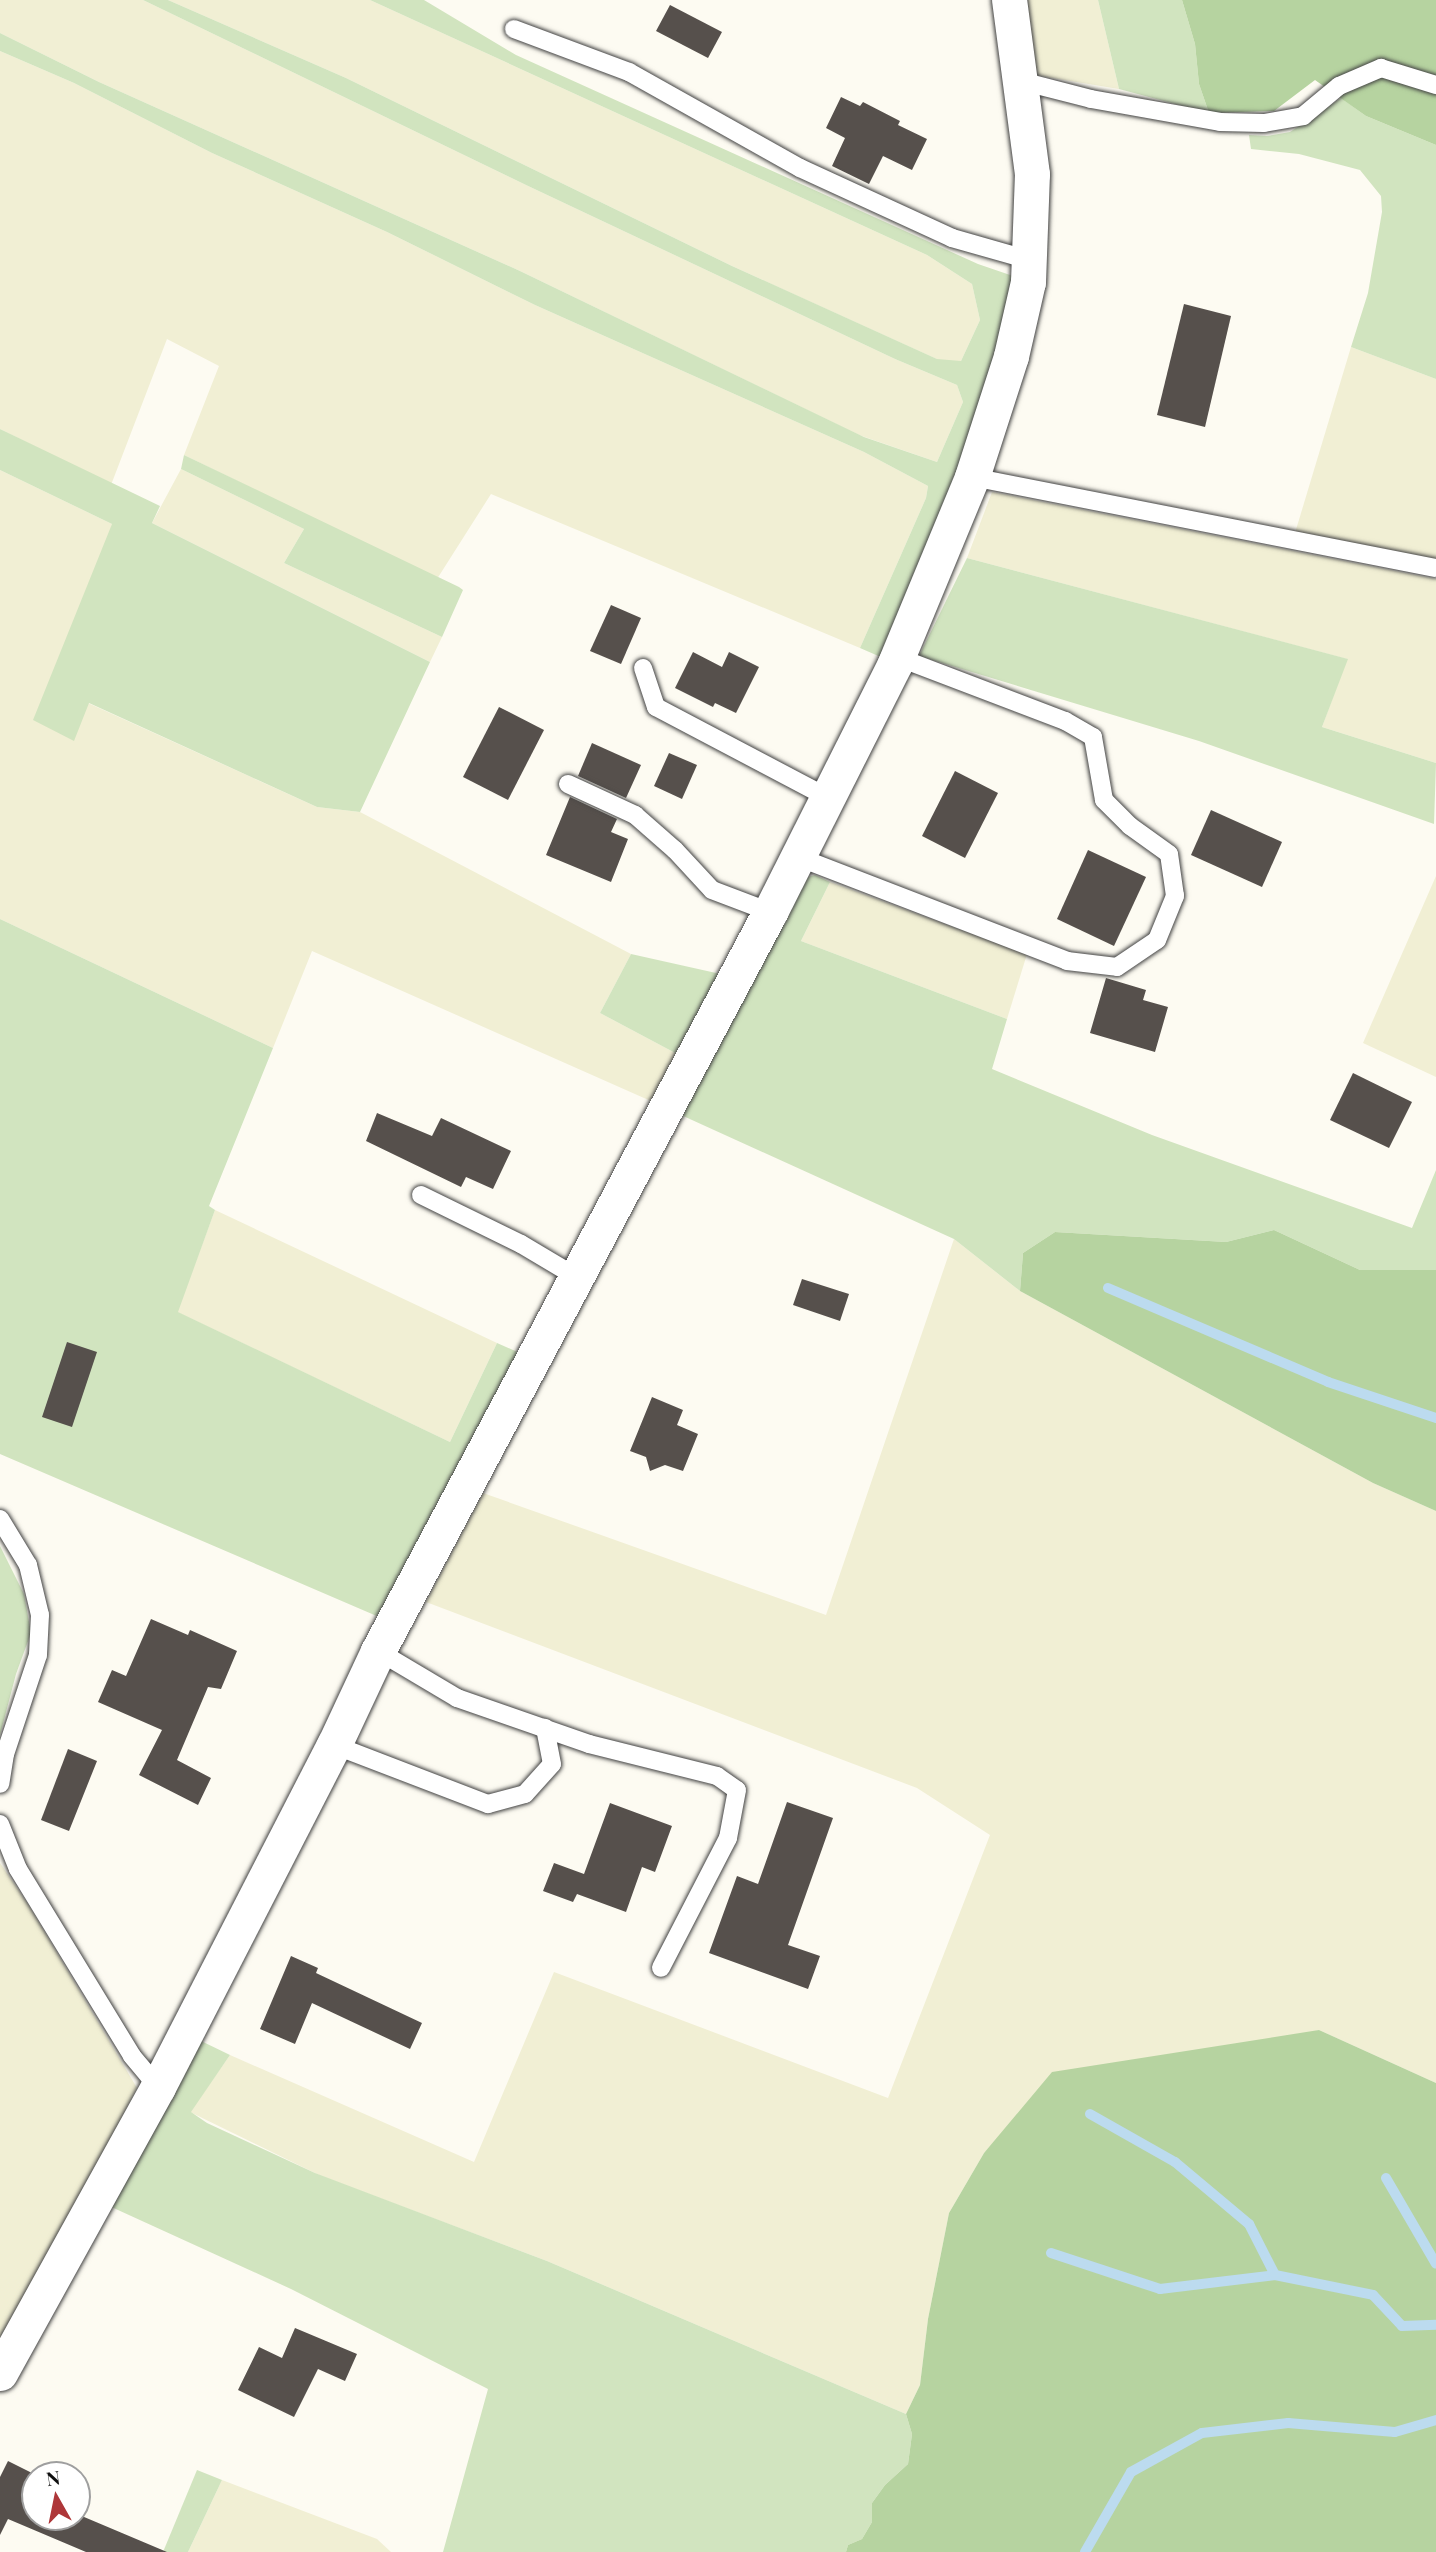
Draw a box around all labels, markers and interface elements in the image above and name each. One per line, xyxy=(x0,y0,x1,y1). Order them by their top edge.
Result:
north arrow xyxy=(21,2461,91,2531)
text: N xyxy=(44,2463,62,2491)

